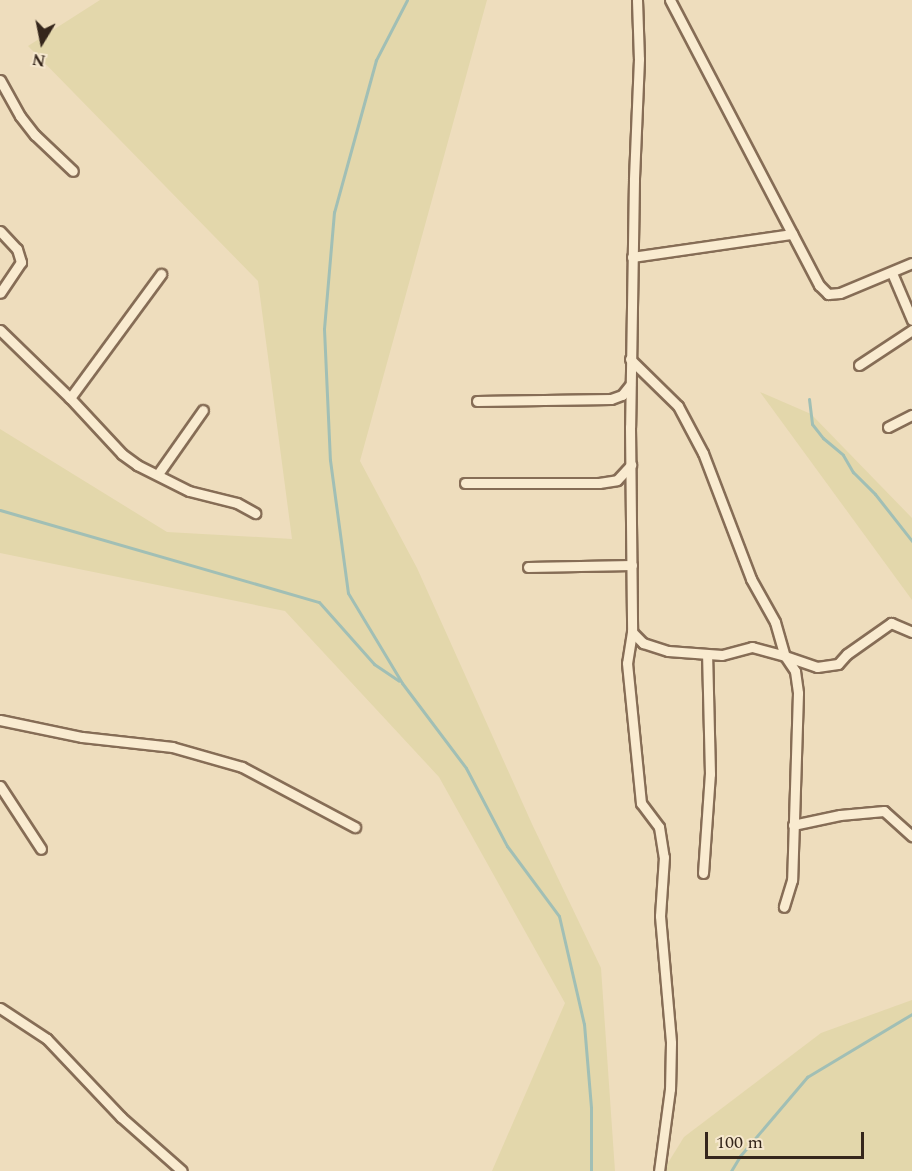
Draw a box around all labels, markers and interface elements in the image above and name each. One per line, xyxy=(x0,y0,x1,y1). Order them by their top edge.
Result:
north arrow xyxy=(12,12,72,72)
text: N xyxy=(30,47,47,73)
scale bar xyxy=(708,1120,867,1158)
text: 100 m xyxy=(716,1129,763,1156)

